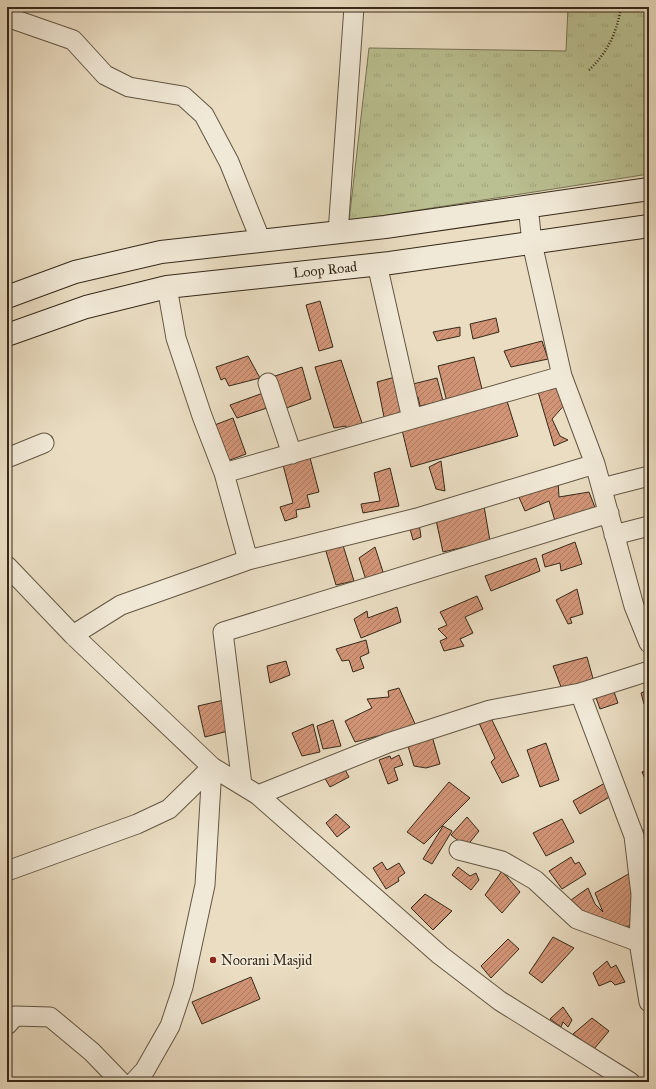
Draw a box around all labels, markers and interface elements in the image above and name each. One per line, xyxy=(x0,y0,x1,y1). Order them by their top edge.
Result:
street label: Loop Road xyxy=(292,258,358,282)
place label: Noorani Masjid xyxy=(221,952,312,969)
marker: Noorani Masjid xyxy=(208,955,218,965)

